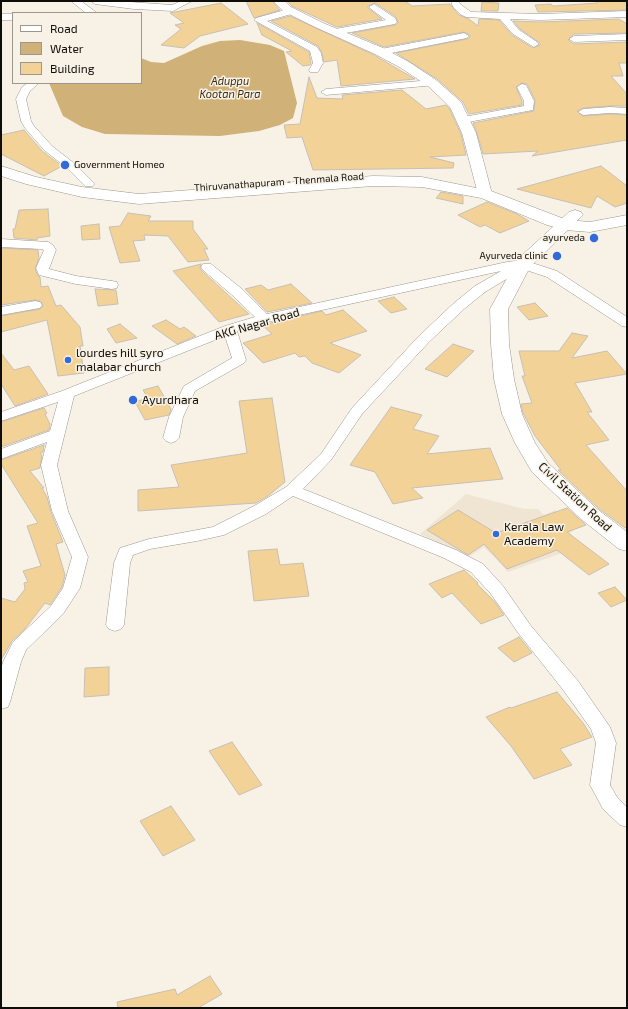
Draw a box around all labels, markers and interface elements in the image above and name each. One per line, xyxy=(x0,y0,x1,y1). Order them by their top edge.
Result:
legend xyxy=(12,12,142,84)
text: Road xyxy=(50,21,78,35)
text: Water xyxy=(50,41,84,55)
text: Building xyxy=(50,61,94,75)
water label: Aduppu Kootan Para xyxy=(199,74,261,100)
marker: Government Homeo xyxy=(59,159,71,171)
place label: Government Homeo xyxy=(74,159,164,171)
street label: Thiruvanathapuram - Thenmala Road xyxy=(194,170,364,194)
place label: ayurveda xyxy=(543,232,585,244)
marker: ayurveda xyxy=(588,232,600,244)
place label: Ayurveda clinic xyxy=(479,250,548,262)
marker: Ayurveda clinic xyxy=(551,250,563,262)
street label: AKG Nagar Road xyxy=(213,305,301,343)
place label: lourdes hill syro malabar church xyxy=(76,346,164,374)
marker: lourdes hill syro malabar church xyxy=(63,355,73,365)
place label: Ayurdhara xyxy=(142,393,199,407)
marker: Ayurdhara xyxy=(127,394,139,406)
street label: Civil Station Road xyxy=(535,459,615,535)
place label: Kerala Law Academy xyxy=(504,520,564,548)
marker: Kerala Law Academy xyxy=(491,529,501,539)

